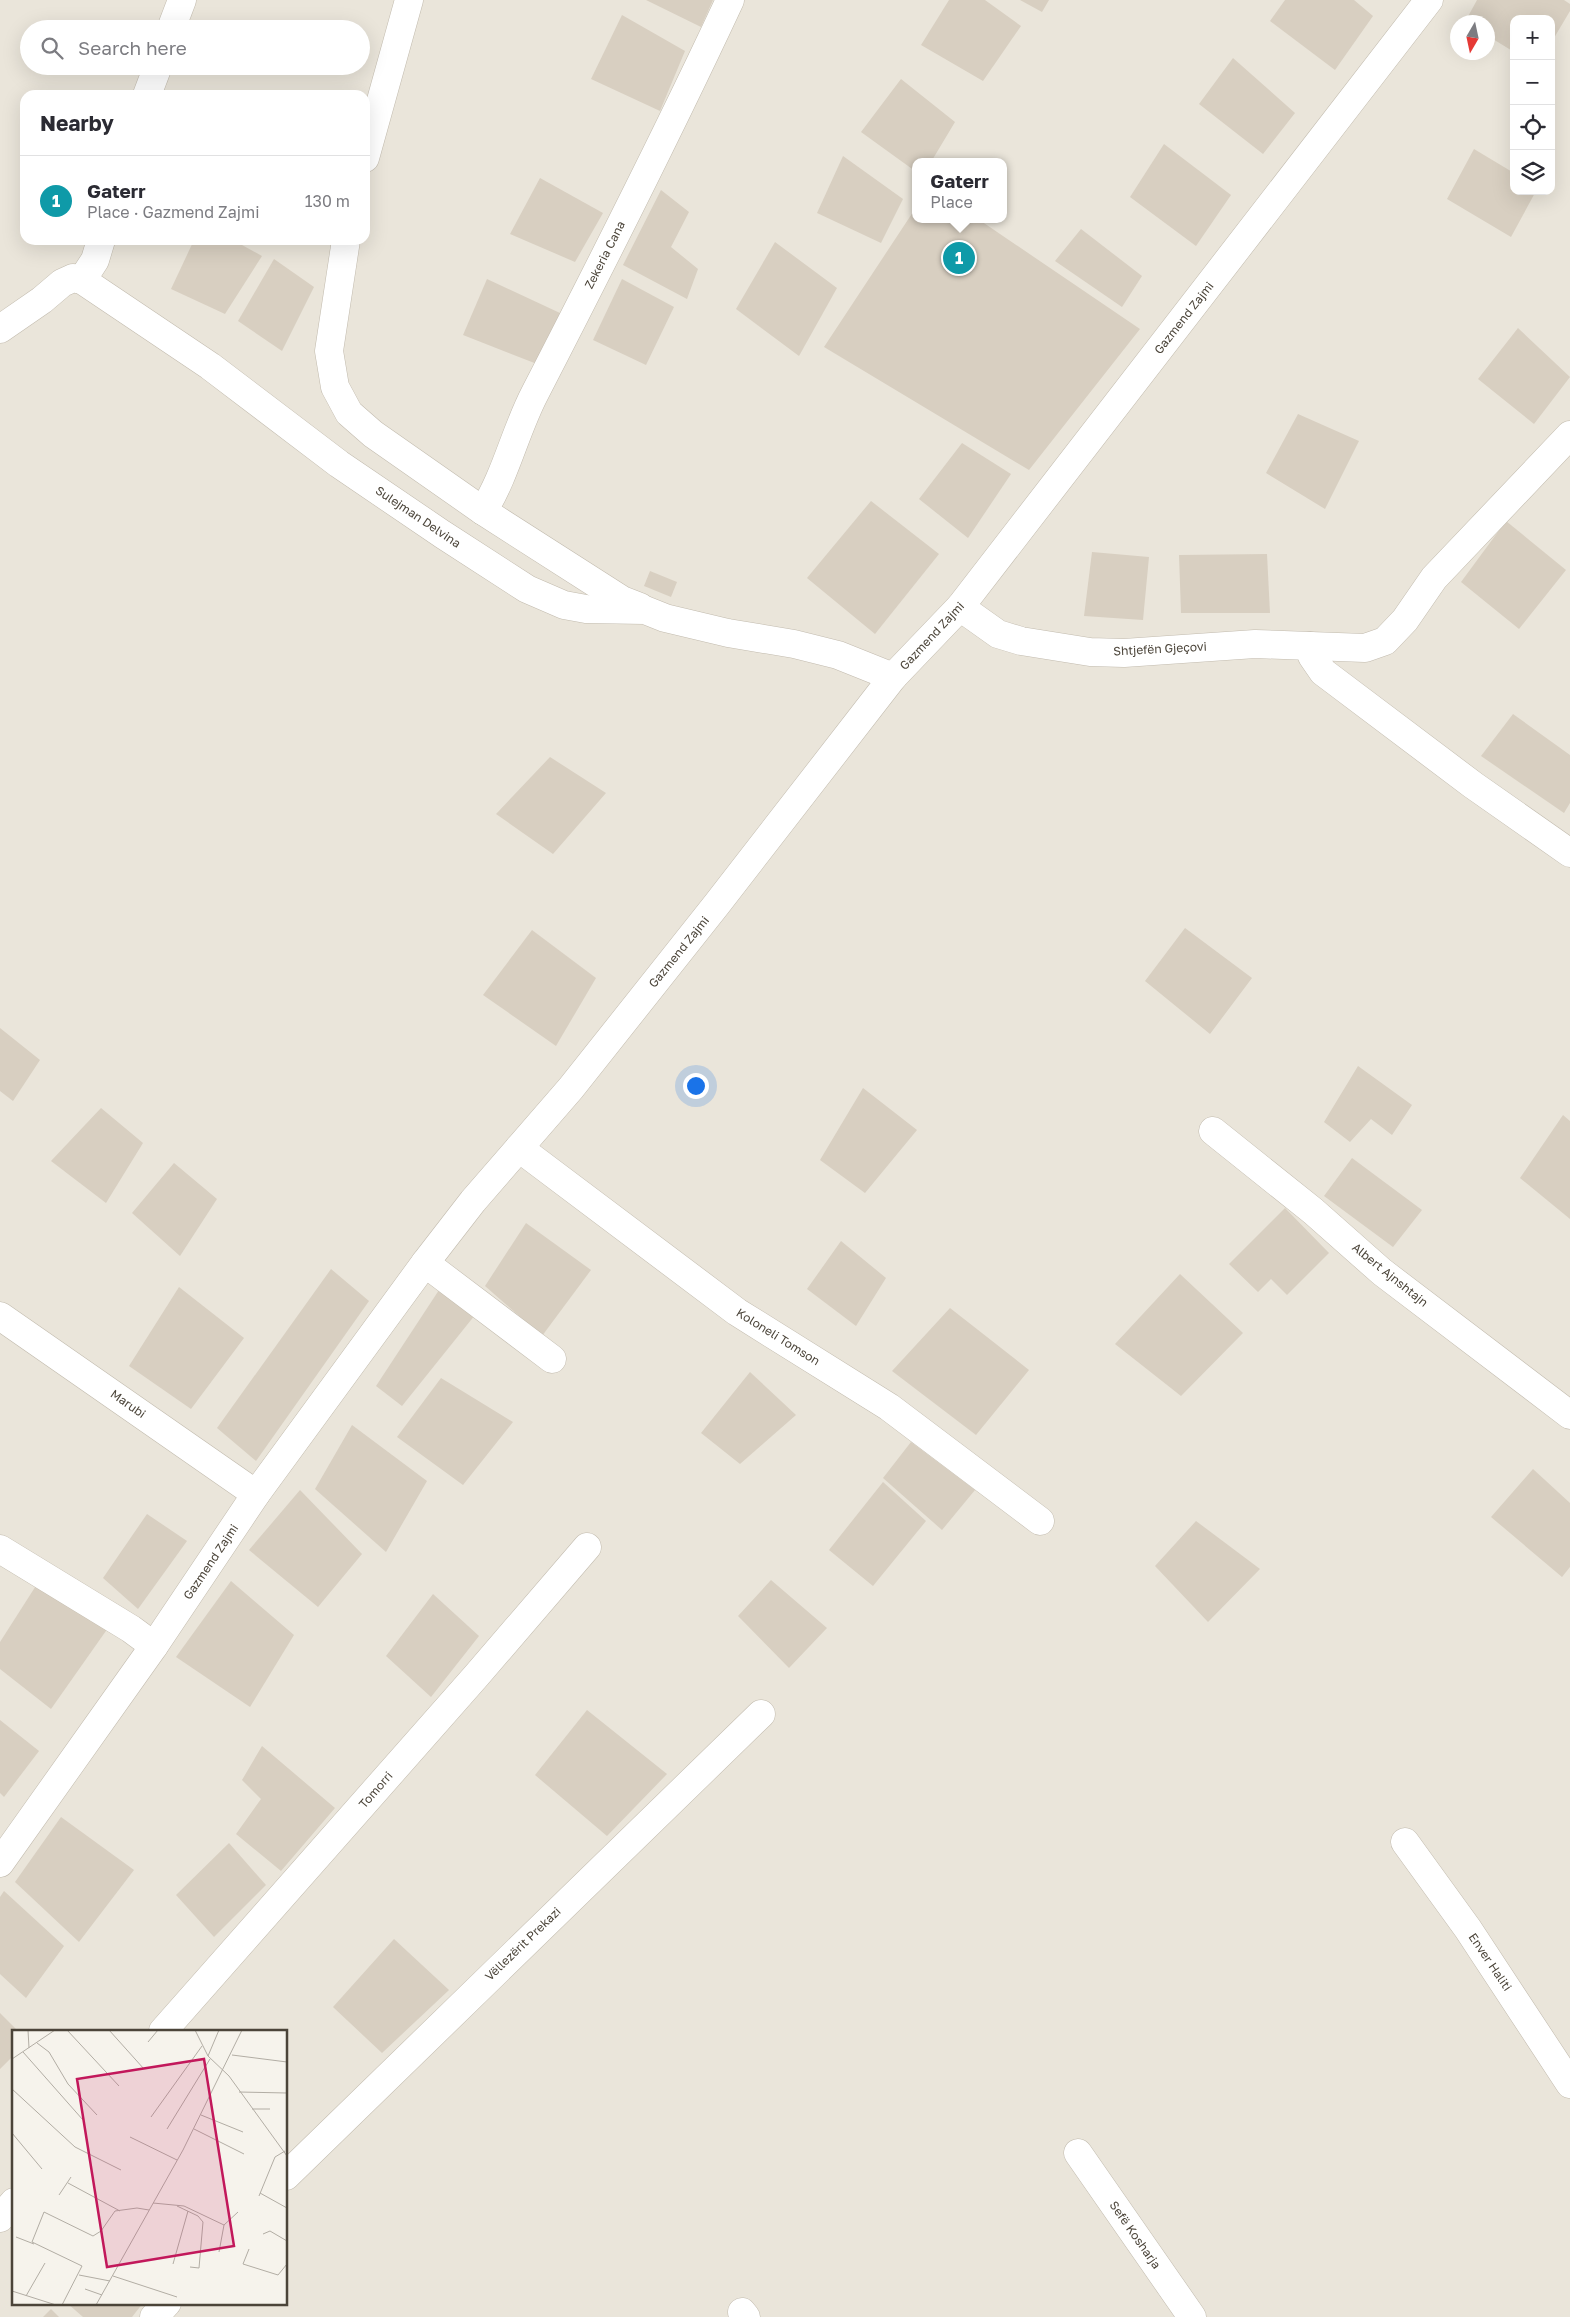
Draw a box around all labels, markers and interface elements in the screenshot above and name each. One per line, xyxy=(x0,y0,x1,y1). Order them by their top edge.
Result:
north arrow xyxy=(1450,15,1495,60)
map controls xyxy=(1510,15,1555,195)
button: + xyxy=(1510,15,1555,60)
search box xyxy=(20,20,370,75)
icon: search xyxy=(38,34,66,62)
text: Search here xyxy=(78,36,187,59)
button: − xyxy=(1510,60,1555,105)
button: locate xyxy=(1510,105,1555,150)
text: Nearby xyxy=(40,110,114,136)
button: layers xyxy=(1510,150,1555,195)
popup xyxy=(912,158,1007,223)
text: Gaterr xyxy=(930,169,989,192)
text: Gaterr xyxy=(87,179,146,202)
text: 1 xyxy=(52,191,60,211)
text: 130 m xyxy=(305,191,350,211)
text: Place xyxy=(930,192,973,212)
text: Place · Gazmend Zajmi xyxy=(87,202,259,222)
street label: Zekeria Cana xyxy=(581,218,628,291)
pin: 1 xyxy=(943,239,975,277)
street label: Gazmend Zajmi xyxy=(1151,279,1217,357)
street label: Sulejman Delvina xyxy=(373,482,464,551)
street label: Gazmend Zajmi xyxy=(896,598,967,673)
street label: Shtjefën Gjeçovi xyxy=(1113,639,1207,658)
street label: Gazmend Zajmi xyxy=(645,913,712,990)
your location xyxy=(683,1073,709,1099)
street label: Albert Ajnshtajn xyxy=(1349,1239,1431,1310)
street label: Koloneli Tomson xyxy=(734,1305,823,1368)
street label: Marubi xyxy=(108,1386,149,1421)
street label: Gazmend Zajmi xyxy=(180,1521,241,1602)
street label: Tomorri xyxy=(356,1768,396,1811)
street label: Vëllezërit Prekazi xyxy=(482,1904,564,1984)
street label: Enver Haliti xyxy=(1466,1930,1515,1994)
inset map xyxy=(12,2030,288,2304)
street label: Sefë Kosharja xyxy=(1107,2198,1164,2271)

